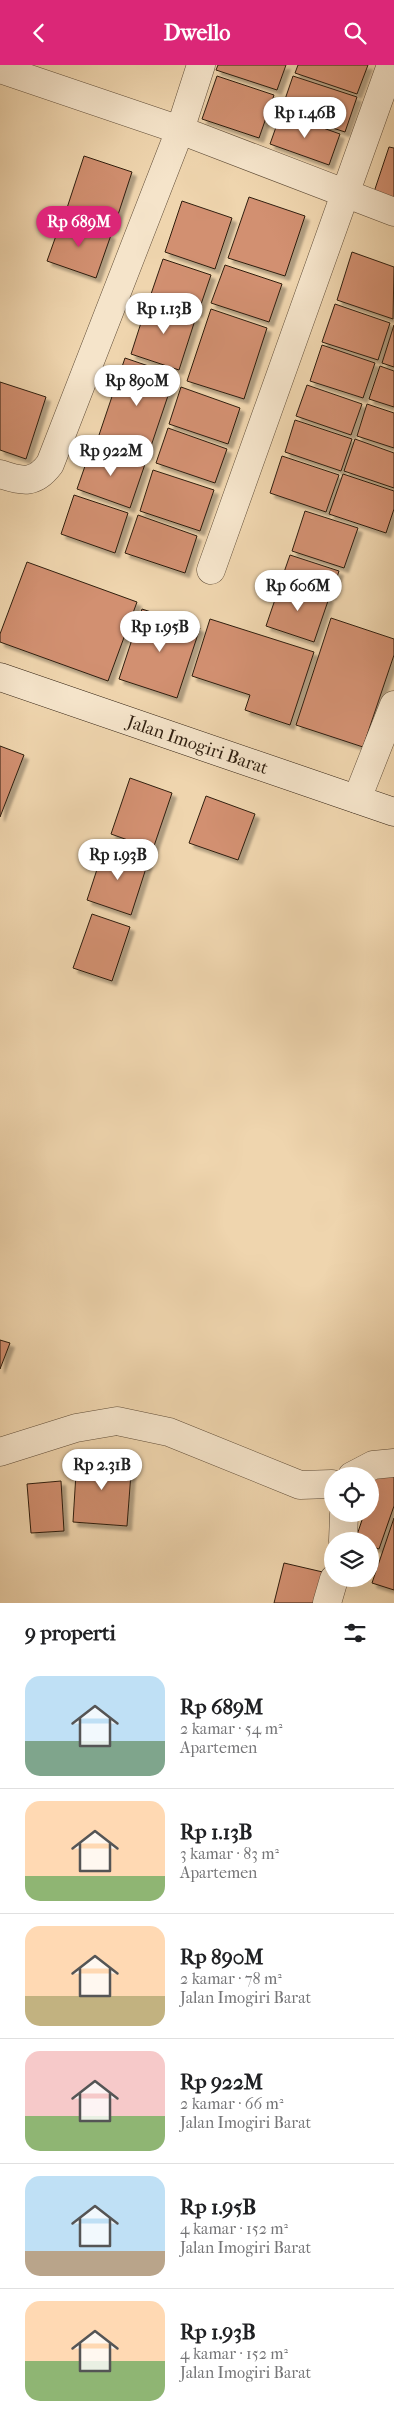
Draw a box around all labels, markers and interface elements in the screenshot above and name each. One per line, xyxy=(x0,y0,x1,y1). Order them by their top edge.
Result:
icon: back xyxy=(25,19,53,47)
icon: search xyxy=(341,19,369,47)
text: Dwello xyxy=(164,20,230,46)
pin: Rp 1.46B xyxy=(253,97,357,139)
text: Rp 1.46B xyxy=(274,103,336,122)
pin: Rp 689M xyxy=(33,205,125,248)
text: Rp 689M xyxy=(47,212,111,231)
pin: Rp 1.13B xyxy=(112,293,216,335)
text: Rp 1.13B xyxy=(136,299,192,318)
pin: Rp 890M xyxy=(91,365,183,407)
text: Rp 890M xyxy=(105,371,169,390)
pin: Rp 922M xyxy=(65,435,157,477)
text: Rp 922M xyxy=(79,441,143,460)
pin: Rp 606M xyxy=(252,569,344,612)
text: Rp 606M xyxy=(266,576,330,595)
pin: Rp 1.95B xyxy=(108,611,212,653)
text: Rp 1.95B xyxy=(131,617,189,636)
street label: Jalan Imogiri Barat xyxy=(123,710,272,779)
pin: Rp 1.93B xyxy=(66,839,170,881)
text: Rp 1.93B xyxy=(89,845,147,864)
pin: Rp 2.31B xyxy=(50,1449,154,1491)
text: Rp 2.31B xyxy=(73,1455,131,1474)
map controls xyxy=(324,1467,379,1587)
button: locate xyxy=(324,1467,379,1522)
button: layers xyxy=(324,1532,379,1587)
icon: filters xyxy=(341,1619,369,1647)
text: 9 properti xyxy=(25,1621,116,1645)
text: Rp 689M xyxy=(180,1695,263,1719)
icon: home xyxy=(65,1696,125,1756)
text: 2 kamar · 54 m² xyxy=(180,1719,282,1738)
text: Apartemen xyxy=(180,1738,257,1757)
text: Rp 1.13B xyxy=(180,1820,252,1844)
icon: home xyxy=(65,1821,125,1881)
text: 3 kamar · 83 m² xyxy=(180,1844,279,1863)
text: Apartemen xyxy=(180,1863,257,1882)
text: Rp 890M xyxy=(180,1945,263,1969)
icon: home xyxy=(65,1946,125,2006)
text: 2 kamar · 78 m² xyxy=(180,1969,282,1988)
text: Jalan Imogiri Barat xyxy=(180,1988,311,2007)
text: Rp 922M xyxy=(180,2070,263,2094)
icon: home xyxy=(65,2071,125,2131)
text: 2 kamar · 66 m² xyxy=(180,2094,283,2113)
text: Jalan Imogiri Barat xyxy=(180,2113,311,2132)
text: Rp 1.95B xyxy=(180,2195,256,2219)
icon: home xyxy=(65,2196,125,2256)
text: 4 kamar · 152 m² xyxy=(180,2219,288,2238)
text: Jalan Imogiri Barat xyxy=(180,2238,311,2257)
text: Rp 1.93B xyxy=(180,2320,256,2344)
icon: home xyxy=(65,2321,125,2381)
text: 4 kamar · 152 m² xyxy=(180,2344,288,2363)
text: Jalan Imogiri Barat xyxy=(180,2363,311,2382)

